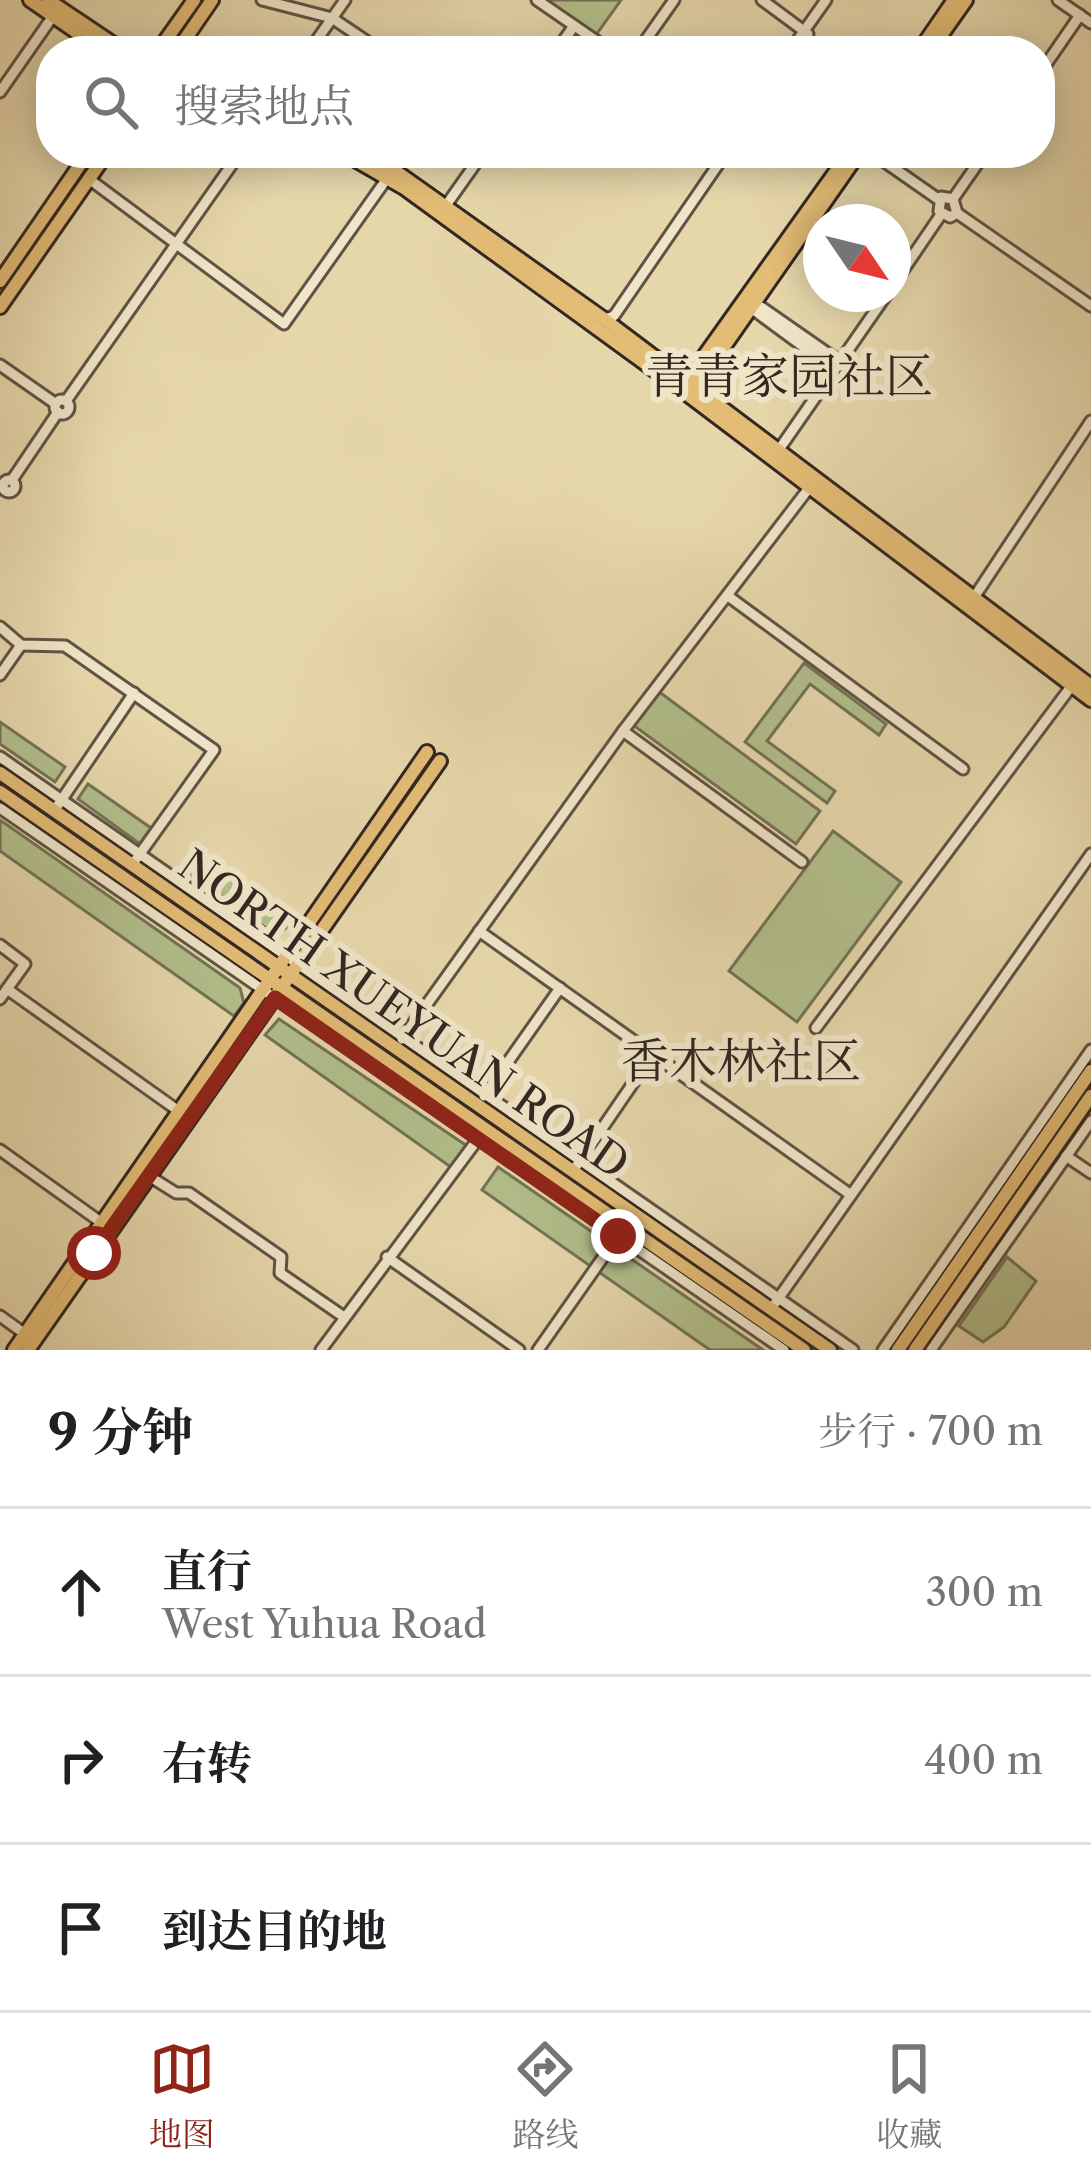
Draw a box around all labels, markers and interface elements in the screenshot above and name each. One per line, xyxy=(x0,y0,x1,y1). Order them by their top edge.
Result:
search box xyxy=(36,36,1055,168)
icon: search xyxy=(78,69,144,135)
text: 搜索地点 xyxy=(174,78,354,134)
north arrow xyxy=(803,204,911,312)
district label: 青青家园社区 xyxy=(645,346,933,405)
street label: NORTH XUEYUAN ROAD xyxy=(169,839,639,1189)
district label: 香木林社区 xyxy=(621,1031,861,1090)
route end xyxy=(591,1209,645,1263)
route start xyxy=(67,1226,121,1280)
text: 9 分钟 xyxy=(48,1401,193,1463)
text: 步行 · 700 m xyxy=(818,1407,1043,1455)
text: 直行 xyxy=(162,1543,252,1599)
icon: ahead xyxy=(48,1559,114,1625)
text: 300 m xyxy=(925,1568,1043,1616)
text: West Yuhua Road xyxy=(162,1600,487,1648)
icon: right xyxy=(48,1727,114,1793)
text: 右转 xyxy=(162,1735,252,1791)
text: 400 m xyxy=(924,1736,1043,1784)
icon: arrive xyxy=(48,1895,114,1961)
text: 到达目的地 xyxy=(162,1903,387,1959)
tab: 地图 xyxy=(149,2036,215,2155)
tab: 路线 xyxy=(512,2036,578,2155)
tab: 收藏 xyxy=(876,2036,942,2155)

